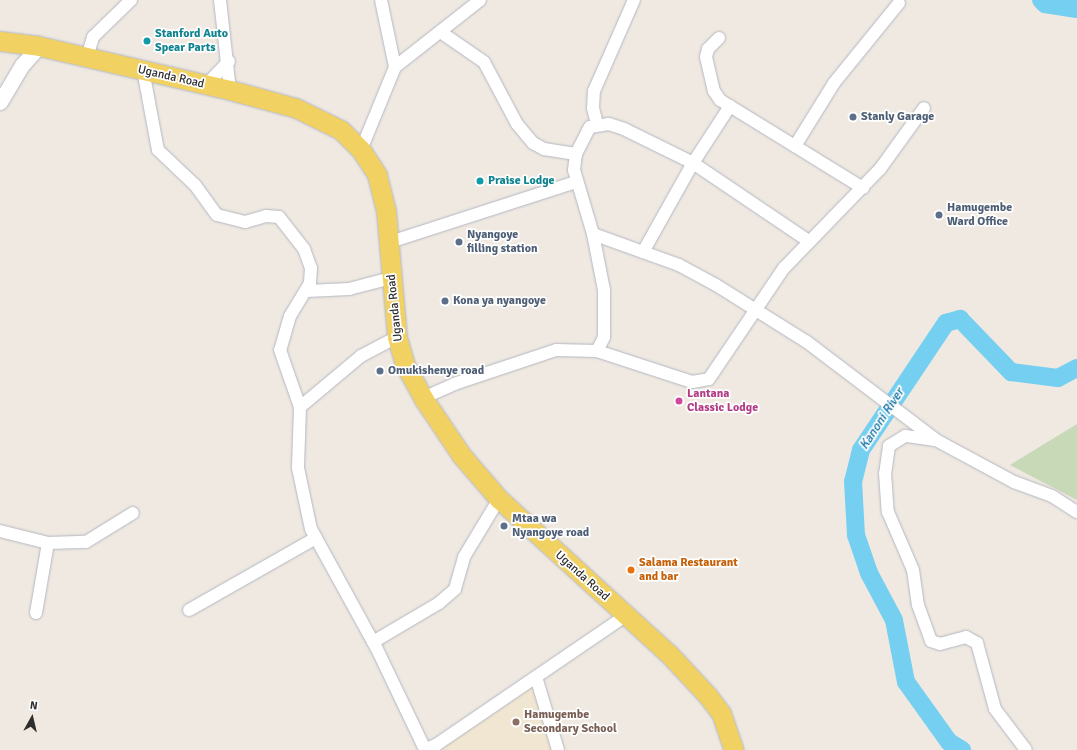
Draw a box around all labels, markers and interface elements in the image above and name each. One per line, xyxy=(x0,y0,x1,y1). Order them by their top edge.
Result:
place label: Stanford Auto Spear Parts xyxy=(155,27,228,55)
marker: Stanford Auto Spear Parts xyxy=(142,36,152,46)
street label: Uganda Road xyxy=(136,62,206,92)
place label: Stanly Garage xyxy=(861,110,934,124)
marker: Stanly Garage xyxy=(848,112,858,122)
place label: Praise Lodge xyxy=(488,174,555,188)
marker: Praise Lodge xyxy=(475,176,485,186)
place label: Hamugembe Ward Office xyxy=(947,201,1012,229)
marker: Hamugembe Ward Office xyxy=(934,210,944,220)
place label: Nyangoye filling station xyxy=(467,228,538,256)
marker: Nyangoye filling station xyxy=(454,237,464,247)
street label: Uganda Road xyxy=(384,274,406,342)
place label: Kona ya nyangoye xyxy=(453,294,546,308)
marker: Kona ya nyangoye xyxy=(440,296,450,306)
place label: Omukishenye road xyxy=(388,364,484,378)
marker: Omukishenye road xyxy=(375,366,385,376)
water label: Kanoni River xyxy=(856,385,908,453)
place label: Lantana Classic Lodge xyxy=(687,387,758,415)
marker: Lantana Classic Lodge xyxy=(674,396,684,406)
place label: Mtaa wa Nyangoye road xyxy=(512,512,589,540)
marker: Mtaa wa Nyangoye road xyxy=(499,521,509,531)
street label: Uganda Road xyxy=(552,548,612,604)
place label: Salama Restaurant and bar xyxy=(639,556,738,584)
marker: Salama Restaurant and bar xyxy=(626,565,636,575)
north arrow xyxy=(12,698,52,738)
text: N xyxy=(29,699,38,713)
place label: Hamugembe Secondary School xyxy=(524,708,617,736)
marker: Hamugembe Secondary School xyxy=(511,717,521,727)

